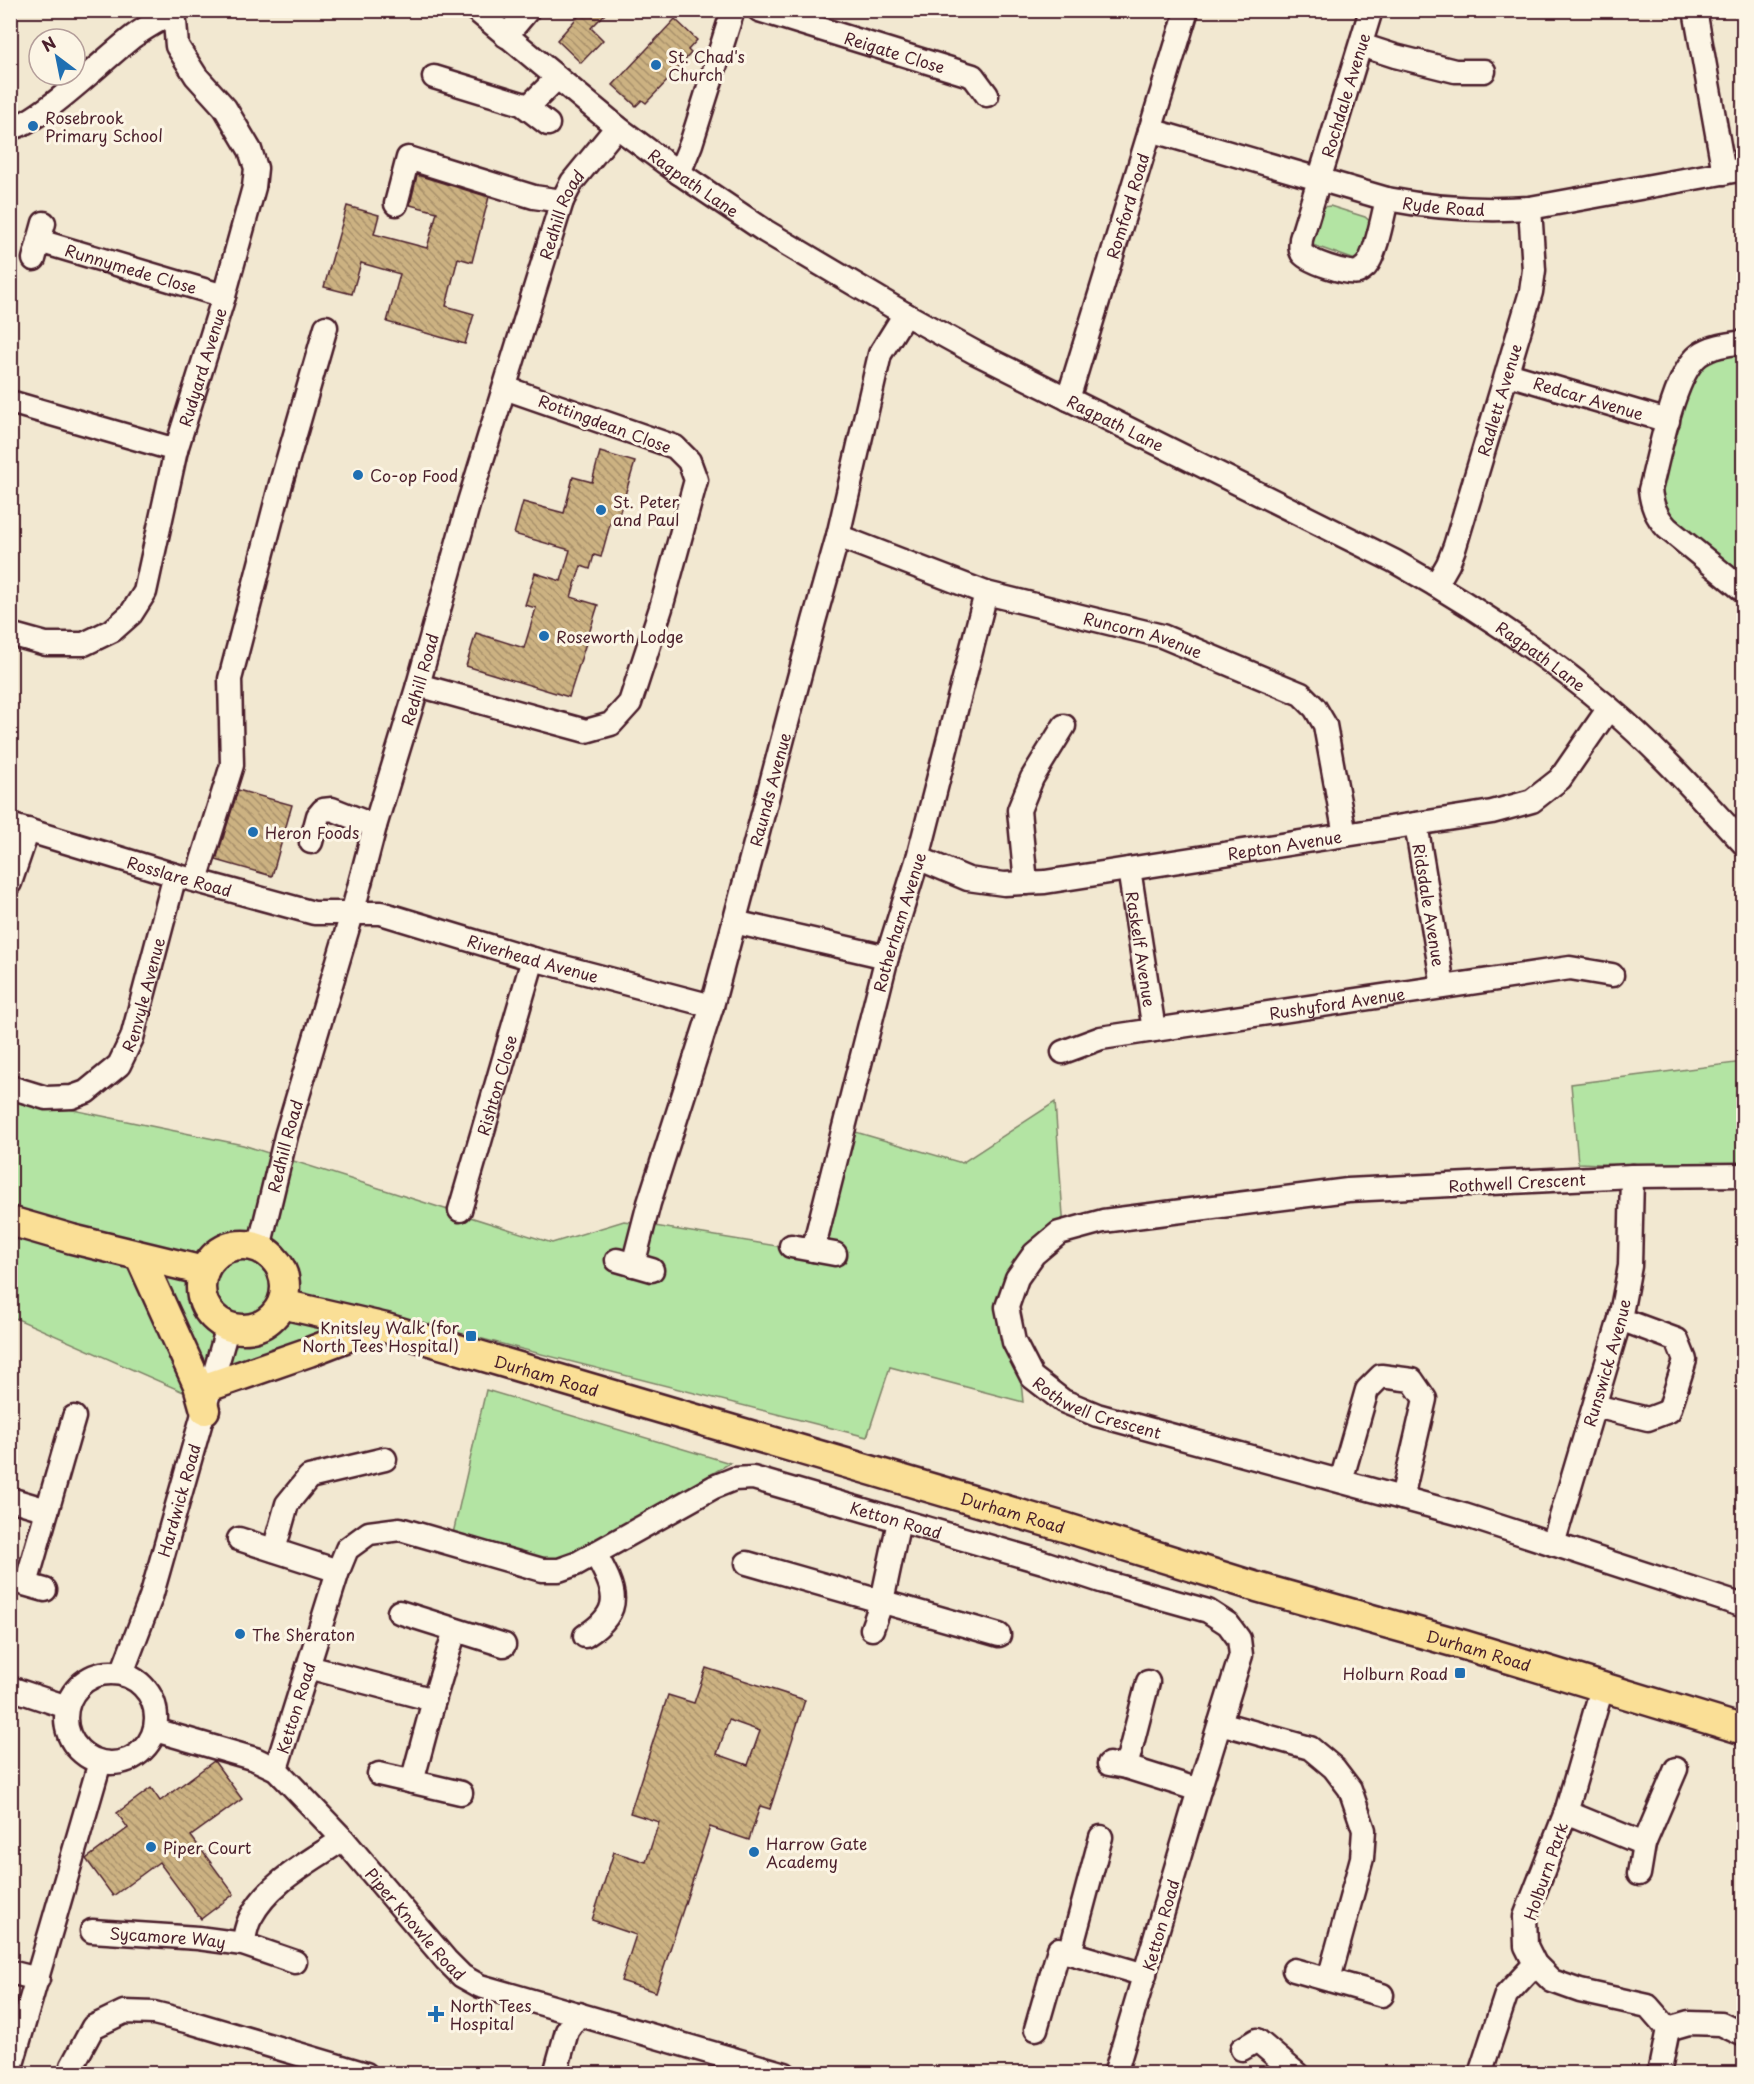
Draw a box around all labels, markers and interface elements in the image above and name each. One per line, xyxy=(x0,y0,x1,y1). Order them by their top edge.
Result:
street label: Reigate Close xyxy=(841,25,948,79)
north arrow xyxy=(27,27,87,87)
text: N xyxy=(37,30,60,57)
street label: Rochdale Avenue xyxy=(1315,30,1375,160)
place label: St. Chad's Church xyxy=(668,44,745,86)
marker: St. Chad's Church xyxy=(649,58,663,72)
place label: Rosebrook Primary School xyxy=(45,105,163,147)
marker: Rosebrook Primary School xyxy=(26,119,40,133)
street label: Ragpath Lane xyxy=(643,142,744,222)
street label: Romford Road xyxy=(1100,150,1155,262)
street label: Redhill Road xyxy=(533,164,589,263)
street label: Ryde Road xyxy=(1401,190,1485,221)
street label: Runnymede Close xyxy=(62,237,200,299)
street label: Rudyard Avenue xyxy=(172,304,232,430)
street label: Radlett Avenue xyxy=(1471,341,1527,459)
street label: Redcar Avenue xyxy=(1531,370,1647,425)
street label: Rottingdean Close xyxy=(535,388,675,458)
street label: Ragpath Lane xyxy=(1063,388,1168,457)
place label: Co-op Food xyxy=(370,463,458,487)
marker: Co-op Food xyxy=(351,468,365,482)
place label: St. Peter and Paul xyxy=(613,489,680,531)
marker: St. Peter and Paul xyxy=(594,503,608,517)
street label: Runcorn Avenue xyxy=(1081,605,1206,664)
street label: Ragpath Lane xyxy=(1492,615,1591,697)
place label: Roseworth Lodge xyxy=(556,624,684,648)
marker: Roseworth Lodge xyxy=(537,629,551,643)
street label: Redhill Road xyxy=(394,630,444,728)
street label: Raunds Avenue xyxy=(743,729,796,849)
place label: Heron Foods xyxy=(265,820,359,844)
street label: Repton Avenue xyxy=(1226,824,1344,865)
marker: Heron Foods xyxy=(246,825,260,839)
street label: Ridsdale Avenue xyxy=(1407,842,1452,968)
street label: Rosslare Road xyxy=(124,849,235,902)
street label: Rotherham Avenue xyxy=(867,849,931,994)
street label: Raskelf Avenue xyxy=(1121,889,1162,1009)
street label: Riverhead Avenue xyxy=(464,928,602,988)
street label: Renvyle Avenue xyxy=(115,934,170,1056)
street label: Rushyford Avenue xyxy=(1267,981,1407,1025)
street label: Rishton Close xyxy=(470,1032,522,1138)
street label: Redhill Road xyxy=(261,1097,308,1195)
street label: Rothwell Crescent xyxy=(1448,1166,1587,1198)
street label: Runswick Avenue xyxy=(1577,1297,1636,1430)
place label: Knitsley Walk (for North Tees Hospital) xyxy=(302,1315,460,1357)
marker: Knitsley Walk (for North Tees Hospital) xyxy=(464,1329,478,1343)
street label: Durham Road xyxy=(491,1348,602,1402)
street label: Rothwell Crescent xyxy=(1028,1370,1164,1444)
street label: Hardwick Road xyxy=(151,1441,206,1560)
street label: Durham Road xyxy=(958,1485,1068,1539)
street label: Ketton Road xyxy=(847,1495,945,1544)
place label: The Sheraton xyxy=(252,1622,355,1646)
street label: Durham Road xyxy=(1424,1623,1534,1677)
marker: The Sheraton xyxy=(233,1627,247,1641)
street label: Ketton Road xyxy=(270,1659,321,1757)
place label: Holburn Road xyxy=(1343,1661,1448,1685)
marker: Holburn Road xyxy=(1453,1666,1467,1680)
street label: Holburn Park xyxy=(1517,1818,1573,1923)
place label: Harrow Gate Academy xyxy=(766,1831,867,1873)
place label: Piper Court xyxy=(163,1835,252,1859)
marker: Piper Court xyxy=(144,1840,158,1854)
marker: Harrow Gate Academy xyxy=(747,1845,761,1859)
street label: Piper Knowle Road xyxy=(360,1862,471,1985)
street label: Ketton Road xyxy=(1135,1876,1185,1974)
street label: Sycamore Way xyxy=(109,1920,227,1954)
place label: North Tees Hospital xyxy=(450,1993,532,2035)
marker: North Tees Hospital xyxy=(427,2005,445,2023)

